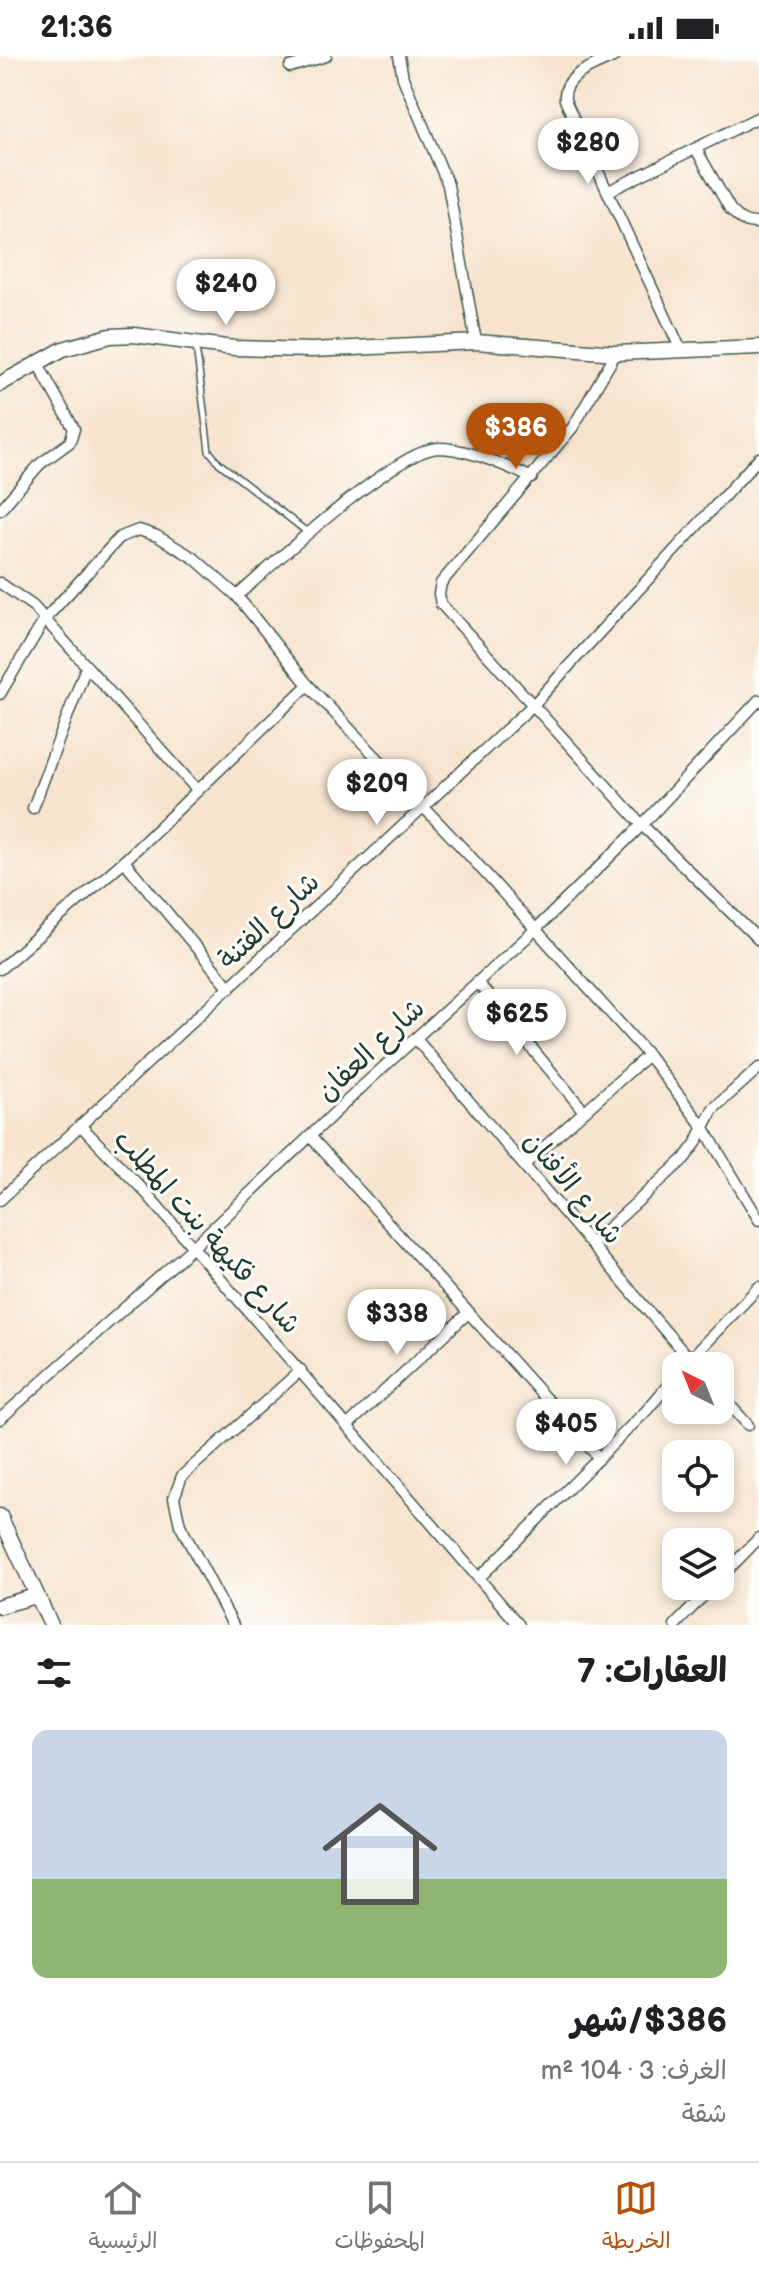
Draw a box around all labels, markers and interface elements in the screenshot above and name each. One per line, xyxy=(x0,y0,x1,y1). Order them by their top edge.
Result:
text: 21:36 xyxy=(40,10,113,46)
pin: $280 xyxy=(541,118,635,186)
text: $280 xyxy=(556,128,620,159)
pin: $240 xyxy=(179,259,273,327)
text: $240 xyxy=(194,269,258,300)
pin: $386 xyxy=(469,403,563,471)
text: $386 xyxy=(484,413,548,444)
pin: $209 xyxy=(330,759,424,827)
text: $209 xyxy=(345,769,409,800)
street label: شارع الفتنة xyxy=(211,866,328,978)
pin: $625 xyxy=(470,989,564,1057)
street label: شارع العفان xyxy=(310,992,433,1110)
text: $625 xyxy=(485,999,549,1030)
street label: شارع فكيهة بنت المطلب xyxy=(105,1123,307,1342)
street label: شارع الأفنان xyxy=(515,1123,632,1253)
pin: $338 xyxy=(350,1289,444,1357)
text: $338 xyxy=(365,1299,429,1330)
north arrow xyxy=(662,1352,734,1424)
map controls xyxy=(662,1352,734,1600)
pin: $405 xyxy=(519,1399,613,1467)
text: $405 xyxy=(534,1409,598,1440)
button: locate xyxy=(662,1440,734,1512)
button: layers xyxy=(662,1528,734,1600)
icon: filters xyxy=(32,1651,76,1695)
text: العقارات: 7 xyxy=(577,1651,727,1692)
icon: home xyxy=(308,1782,452,1926)
text: $386/شهر xyxy=(571,2000,727,2041)
text: الغرف: 3 · 104 m² xyxy=(541,2056,727,2087)
text: شقة xyxy=(682,2099,727,2130)
tab: الرئيسية xyxy=(88,2176,158,2260)
tab: المحفوظات xyxy=(334,2176,425,2260)
tab: الخريطة xyxy=(602,2176,671,2260)

